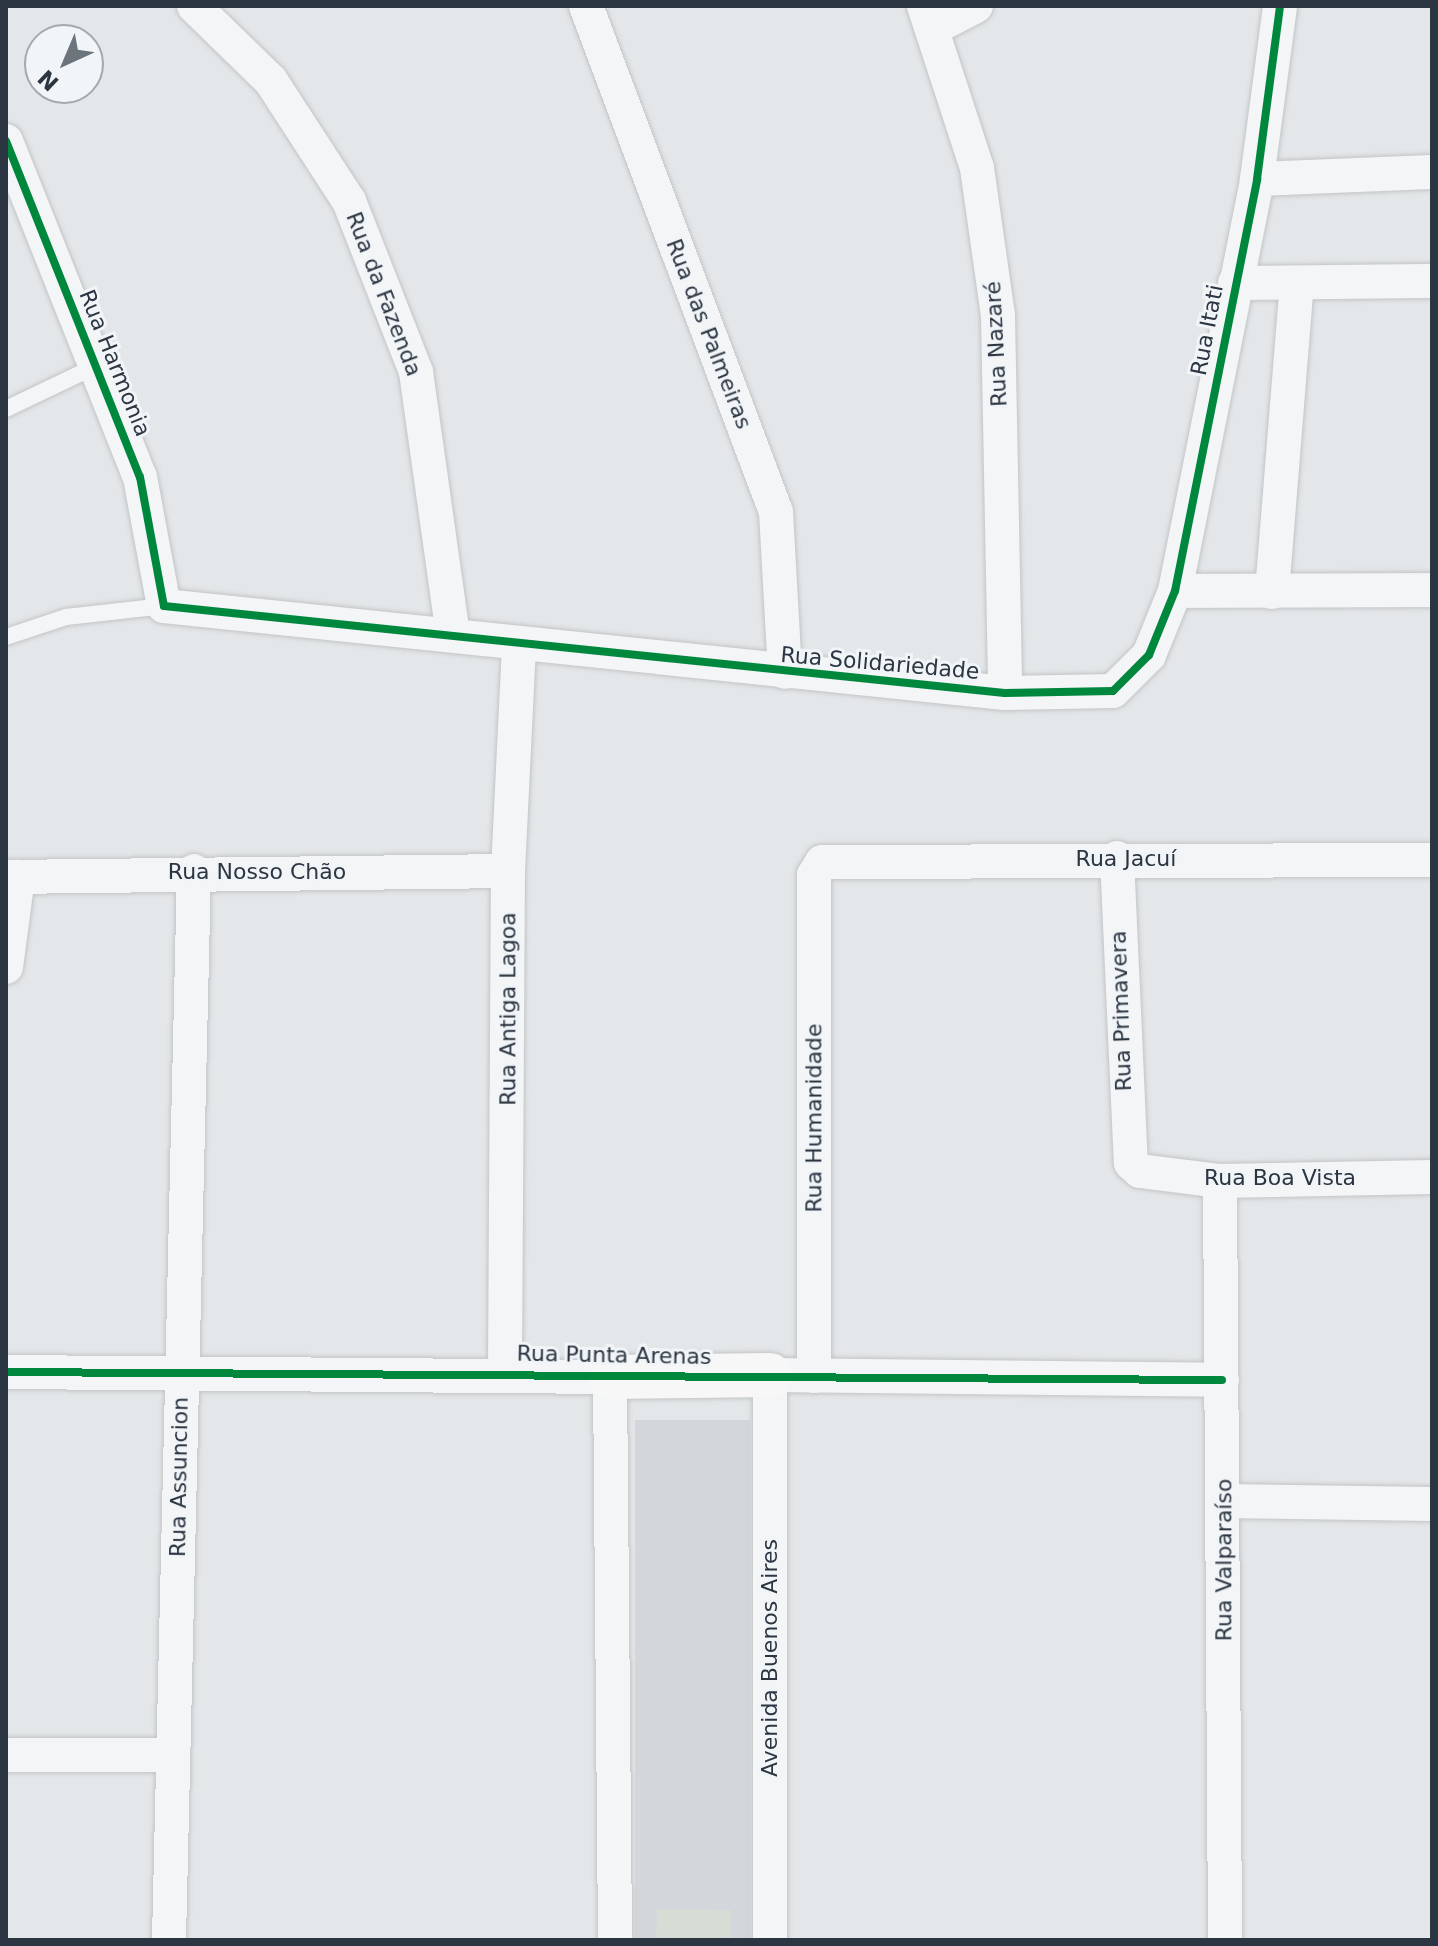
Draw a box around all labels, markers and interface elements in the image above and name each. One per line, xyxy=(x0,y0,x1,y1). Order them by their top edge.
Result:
north arrow xyxy=(24,24,104,104)
text: N xyxy=(33,65,64,96)
street label: Rua da Fazenda xyxy=(341,208,427,380)
street label: Rua das Palmeiras xyxy=(661,235,757,433)
street label: Rua Nazaré xyxy=(980,281,1012,407)
street label: Rua Itati xyxy=(1185,282,1229,378)
street label: Rua Harmonia xyxy=(74,286,156,440)
street label: Rua Solidariedade xyxy=(780,641,980,685)
street label: Rua Jacuí xyxy=(1076,846,1176,872)
street label: Rua Nosso Chão xyxy=(168,859,346,885)
street label: Rua Antiga Lagoa xyxy=(495,912,521,1106)
street label: Rua Primavera xyxy=(1105,930,1137,1092)
street label: Rua Humanidade xyxy=(801,1023,827,1213)
street label: Rua Boa Vista xyxy=(1204,1165,1356,1191)
street label: Rua Punta Arenas xyxy=(516,1340,712,1370)
street label: Rua Assuncion xyxy=(164,1397,194,1557)
street label: Rua Valparaíso xyxy=(1211,1479,1237,1641)
street label: Avenida Buenos Aires xyxy=(757,1539,783,1777)

